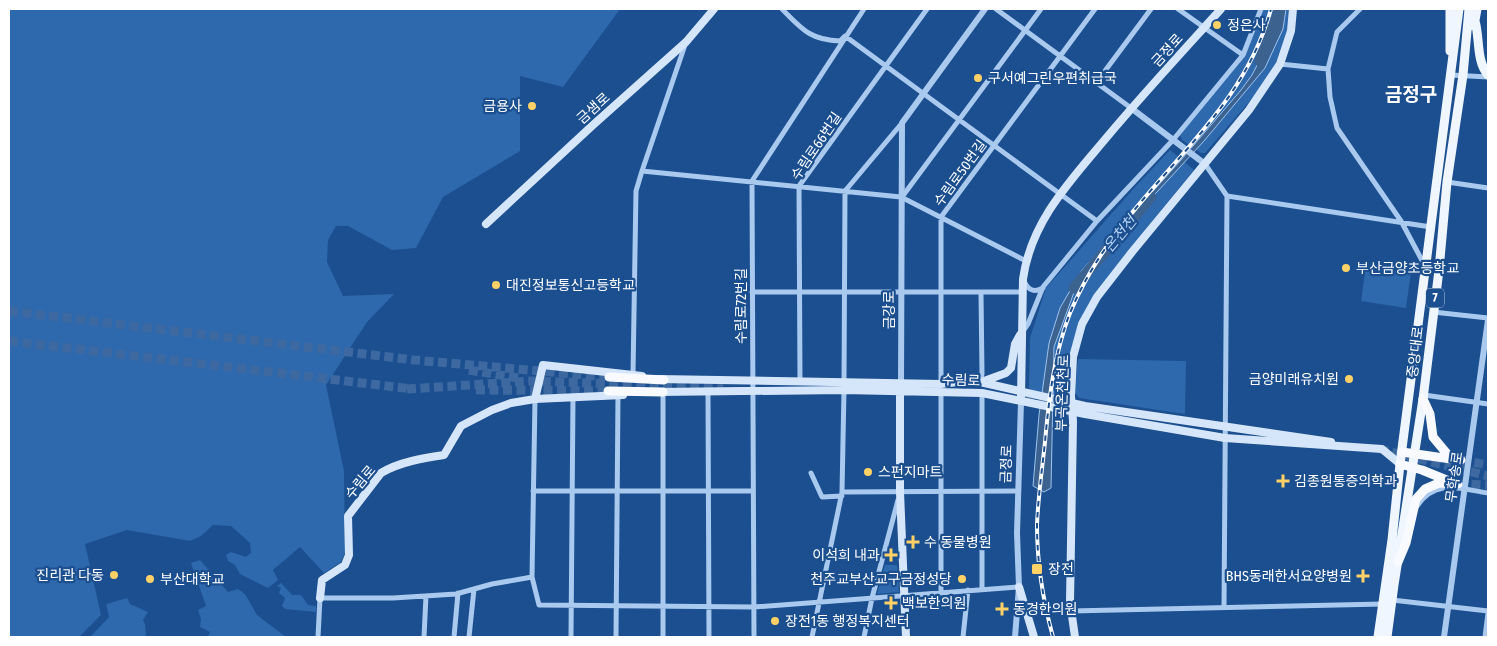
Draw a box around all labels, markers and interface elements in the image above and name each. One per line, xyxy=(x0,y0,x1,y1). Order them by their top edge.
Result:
place label: 정은사 xyxy=(1227,17,1266,34)
marker: 정은사 xyxy=(1211,19,1223,31)
street label: 금정로 xyxy=(1148,30,1187,70)
place label: 구서예그린우편취급국 xyxy=(988,70,1117,87)
marker: 구서예그린우편취급국 xyxy=(972,72,984,84)
district label: 금정구 xyxy=(1385,83,1437,106)
street label: 금샘로 xyxy=(573,89,613,128)
place label: 금용사 xyxy=(483,98,522,115)
marker: 금용사 xyxy=(526,100,538,112)
street label: 수림로66번길 xyxy=(787,109,845,183)
street label: 수림로50번길 xyxy=(931,137,990,210)
water label: 온천천 xyxy=(1100,211,1142,256)
place label: 부산금양초등학교 xyxy=(1356,260,1459,277)
marker: 부산금양초등학교 xyxy=(1340,262,1352,274)
street label: 수림로72번길 xyxy=(733,268,750,344)
place label: 대진정보통신고등학교 xyxy=(506,277,635,294)
marker: 대진정보통신고등학교 xyxy=(490,279,502,291)
road number: 7 xyxy=(1426,288,1444,308)
street label: 금강로 xyxy=(881,291,898,329)
street label: 중앙대로 xyxy=(1404,325,1427,379)
street label: 부곡온천천로 xyxy=(1053,354,1072,432)
street label: 수림로 xyxy=(941,371,981,390)
place label: 금양미래유치원 xyxy=(1249,371,1339,388)
marker: 금양미래유치원 xyxy=(1343,373,1355,385)
street label: 금정로 xyxy=(997,444,1016,484)
street label: 무학송로 xyxy=(1442,450,1467,504)
street label: 수림로 xyxy=(341,462,379,503)
place label: 스펀지마트 xyxy=(878,464,943,481)
marker: 스펀지마트 xyxy=(862,466,874,478)
place label: 김종원통증의학과 xyxy=(1294,473,1397,490)
marker: 김종원통증의학과 xyxy=(1276,474,1290,488)
place label: 수 동물병원 xyxy=(924,534,992,551)
marker: 수 동물병원 xyxy=(906,535,920,549)
place label: 이석희 내과 xyxy=(812,547,880,564)
marker: 이석희 내과 xyxy=(884,548,898,562)
place label: 장전 xyxy=(1048,561,1074,578)
marker: 장전 xyxy=(1030,562,1044,576)
place label: 진리관 다동 xyxy=(36,567,104,584)
place label: BHS동래한서요양병원 xyxy=(1226,568,1352,585)
marker: 진리관 다동 xyxy=(108,569,120,581)
marker: BHS동래한서요양병원 xyxy=(1356,569,1370,583)
place label: 부산대학교 xyxy=(160,571,225,588)
place label: 천주교부산교구금정성당 xyxy=(810,571,952,588)
marker: 부산대학교 xyxy=(144,573,156,585)
marker: 천주교부산교구금정성당 xyxy=(956,573,968,585)
place label: 백보한의원 xyxy=(902,595,966,612)
marker: 백보한의원 xyxy=(884,596,898,610)
place label: 동경한의원 xyxy=(1013,601,1077,618)
marker: 동경한의원 xyxy=(995,602,1009,616)
place label: 장전1동 행정복지센터 xyxy=(785,613,910,630)
marker: 장전1동 행정복지센터 xyxy=(769,615,781,627)

